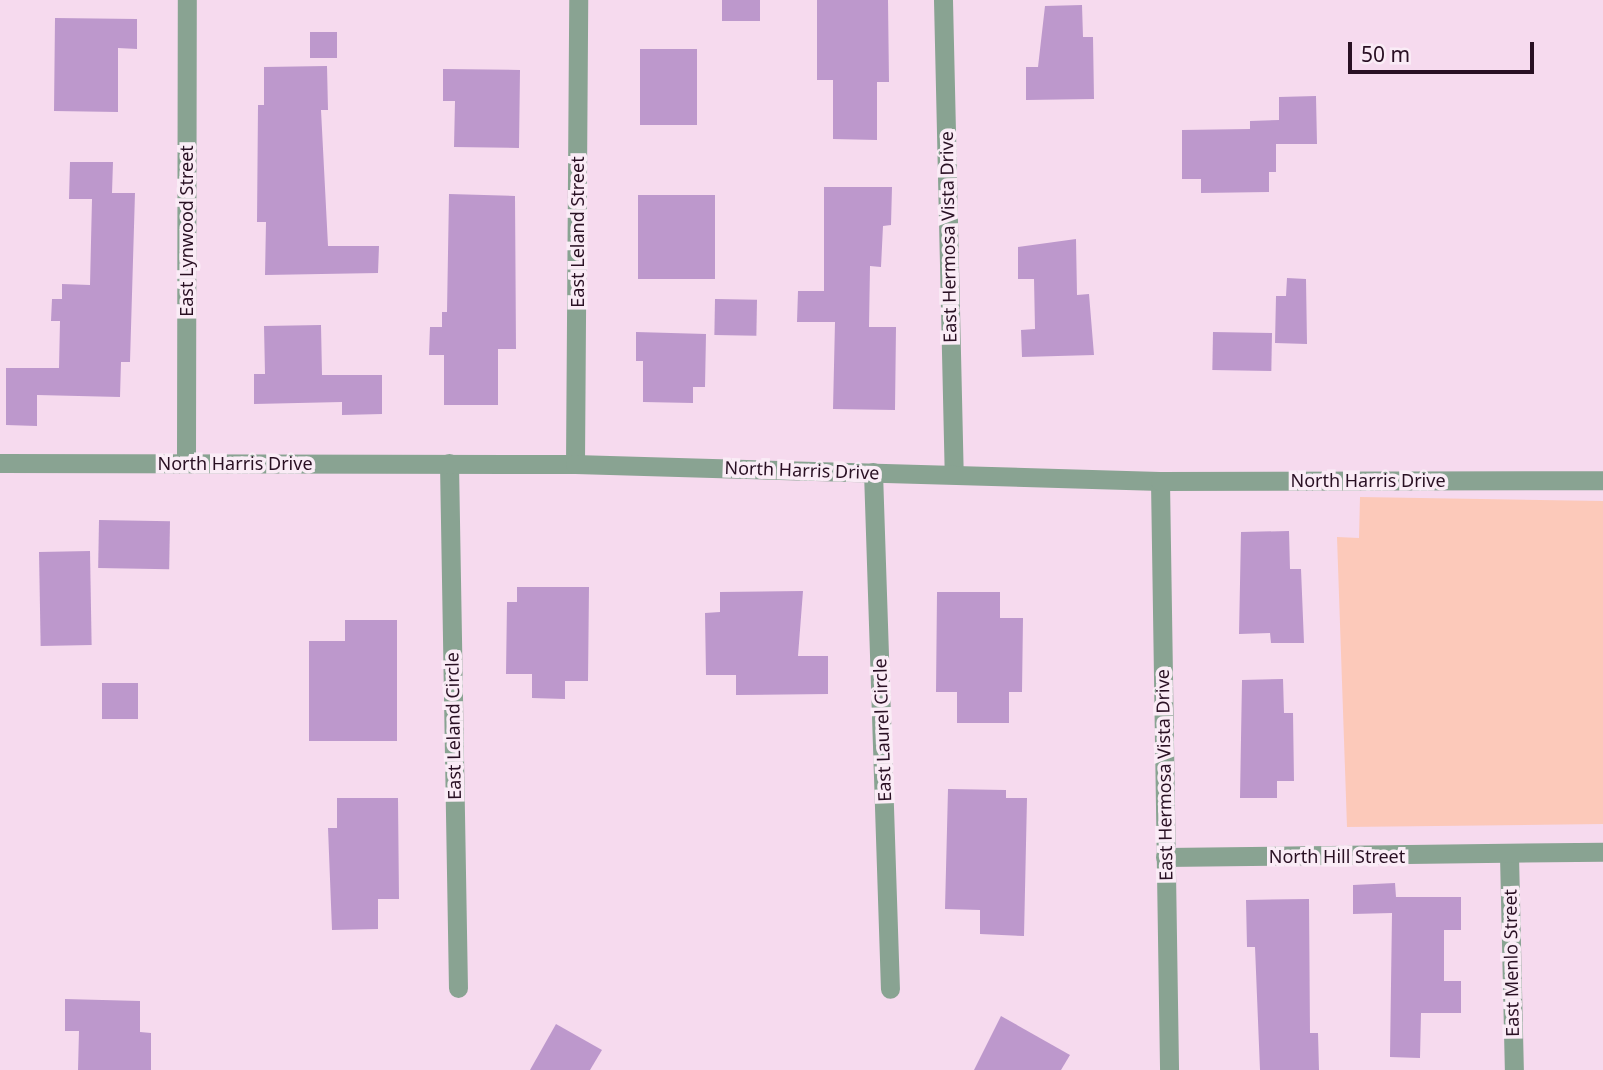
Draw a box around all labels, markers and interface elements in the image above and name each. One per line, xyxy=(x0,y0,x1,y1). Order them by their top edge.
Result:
scale bar xyxy=(1351,28,1536,72)
text: 50 m xyxy=(1361,40,1410,68)
street label: East Hermosa Vista Drive xyxy=(935,131,961,343)
street label: East Lynwood Street xyxy=(175,145,197,317)
street label: East Leland Street xyxy=(566,156,588,308)
street label: North Harris Drive xyxy=(157,452,313,474)
street label: North Harris Drive xyxy=(724,457,880,483)
street label: North Harris Drive xyxy=(1290,469,1446,491)
street label: East Leland Circle xyxy=(441,652,465,800)
street label: East Laurel Circle xyxy=(869,658,895,802)
street label: East Hermosa Vista Drive xyxy=(1151,669,1177,881)
street label: North Hill Street xyxy=(1269,845,1405,867)
street label: East Menlo Street xyxy=(1499,889,1523,1037)

